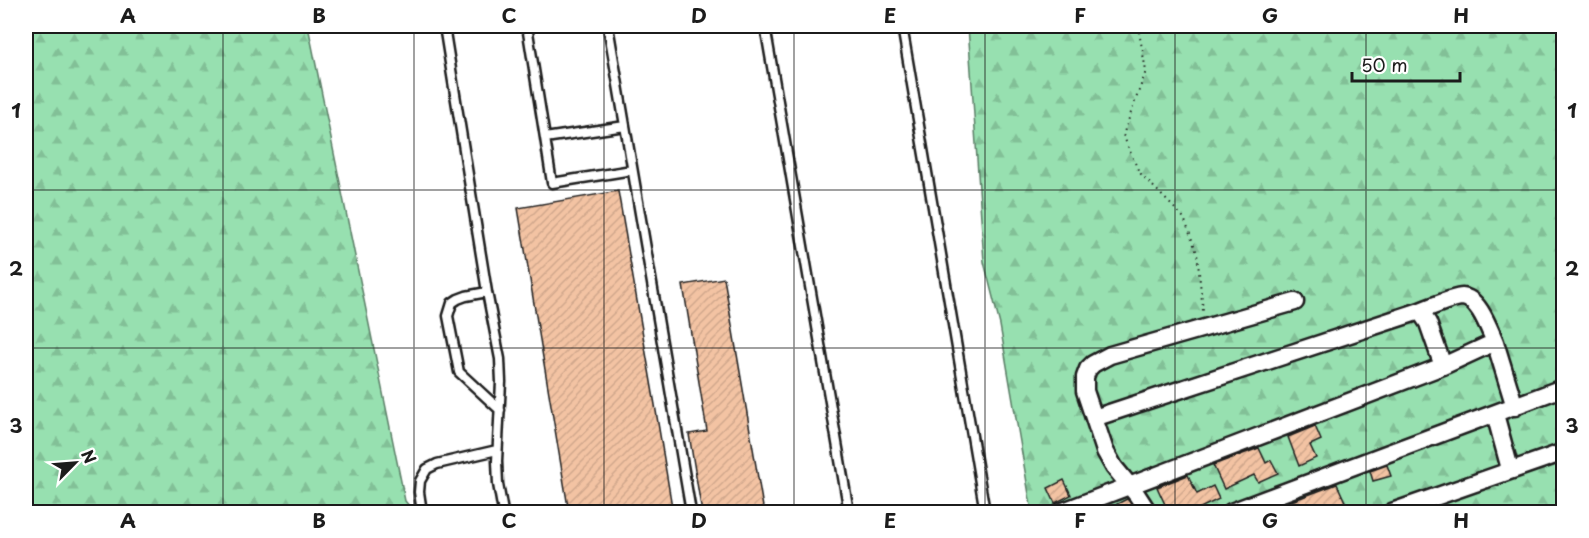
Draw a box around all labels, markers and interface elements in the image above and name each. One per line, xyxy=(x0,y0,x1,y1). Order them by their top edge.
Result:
text: A xyxy=(120,0,136,30)
text: B xyxy=(312,0,326,30)
text: C xyxy=(501,0,517,30)
text: D xyxy=(691,0,707,30)
text: E xyxy=(884,0,896,30)
text: F xyxy=(1074,0,1086,30)
text: G xyxy=(1262,0,1278,30)
text: H xyxy=(1453,0,1469,30)
scale bar xyxy=(1352,45,1460,83)
text: 50 m xyxy=(1361,51,1408,78)
text: 1 xyxy=(11,95,21,125)
text: 1 xyxy=(1567,95,1577,125)
text: 2 xyxy=(9,253,23,283)
text: 2 xyxy=(1565,253,1579,283)
text: 3 xyxy=(9,410,23,440)
text: 3 xyxy=(1565,410,1579,440)
north arrow xyxy=(45,433,105,493)
text: N xyxy=(76,445,103,467)
text: A xyxy=(120,505,136,535)
text: B xyxy=(312,505,326,535)
text: C xyxy=(501,505,517,535)
text: D xyxy=(691,505,707,535)
text: E xyxy=(884,505,896,535)
text: F xyxy=(1074,505,1086,535)
text: G xyxy=(1262,505,1278,535)
text: H xyxy=(1453,505,1469,535)

